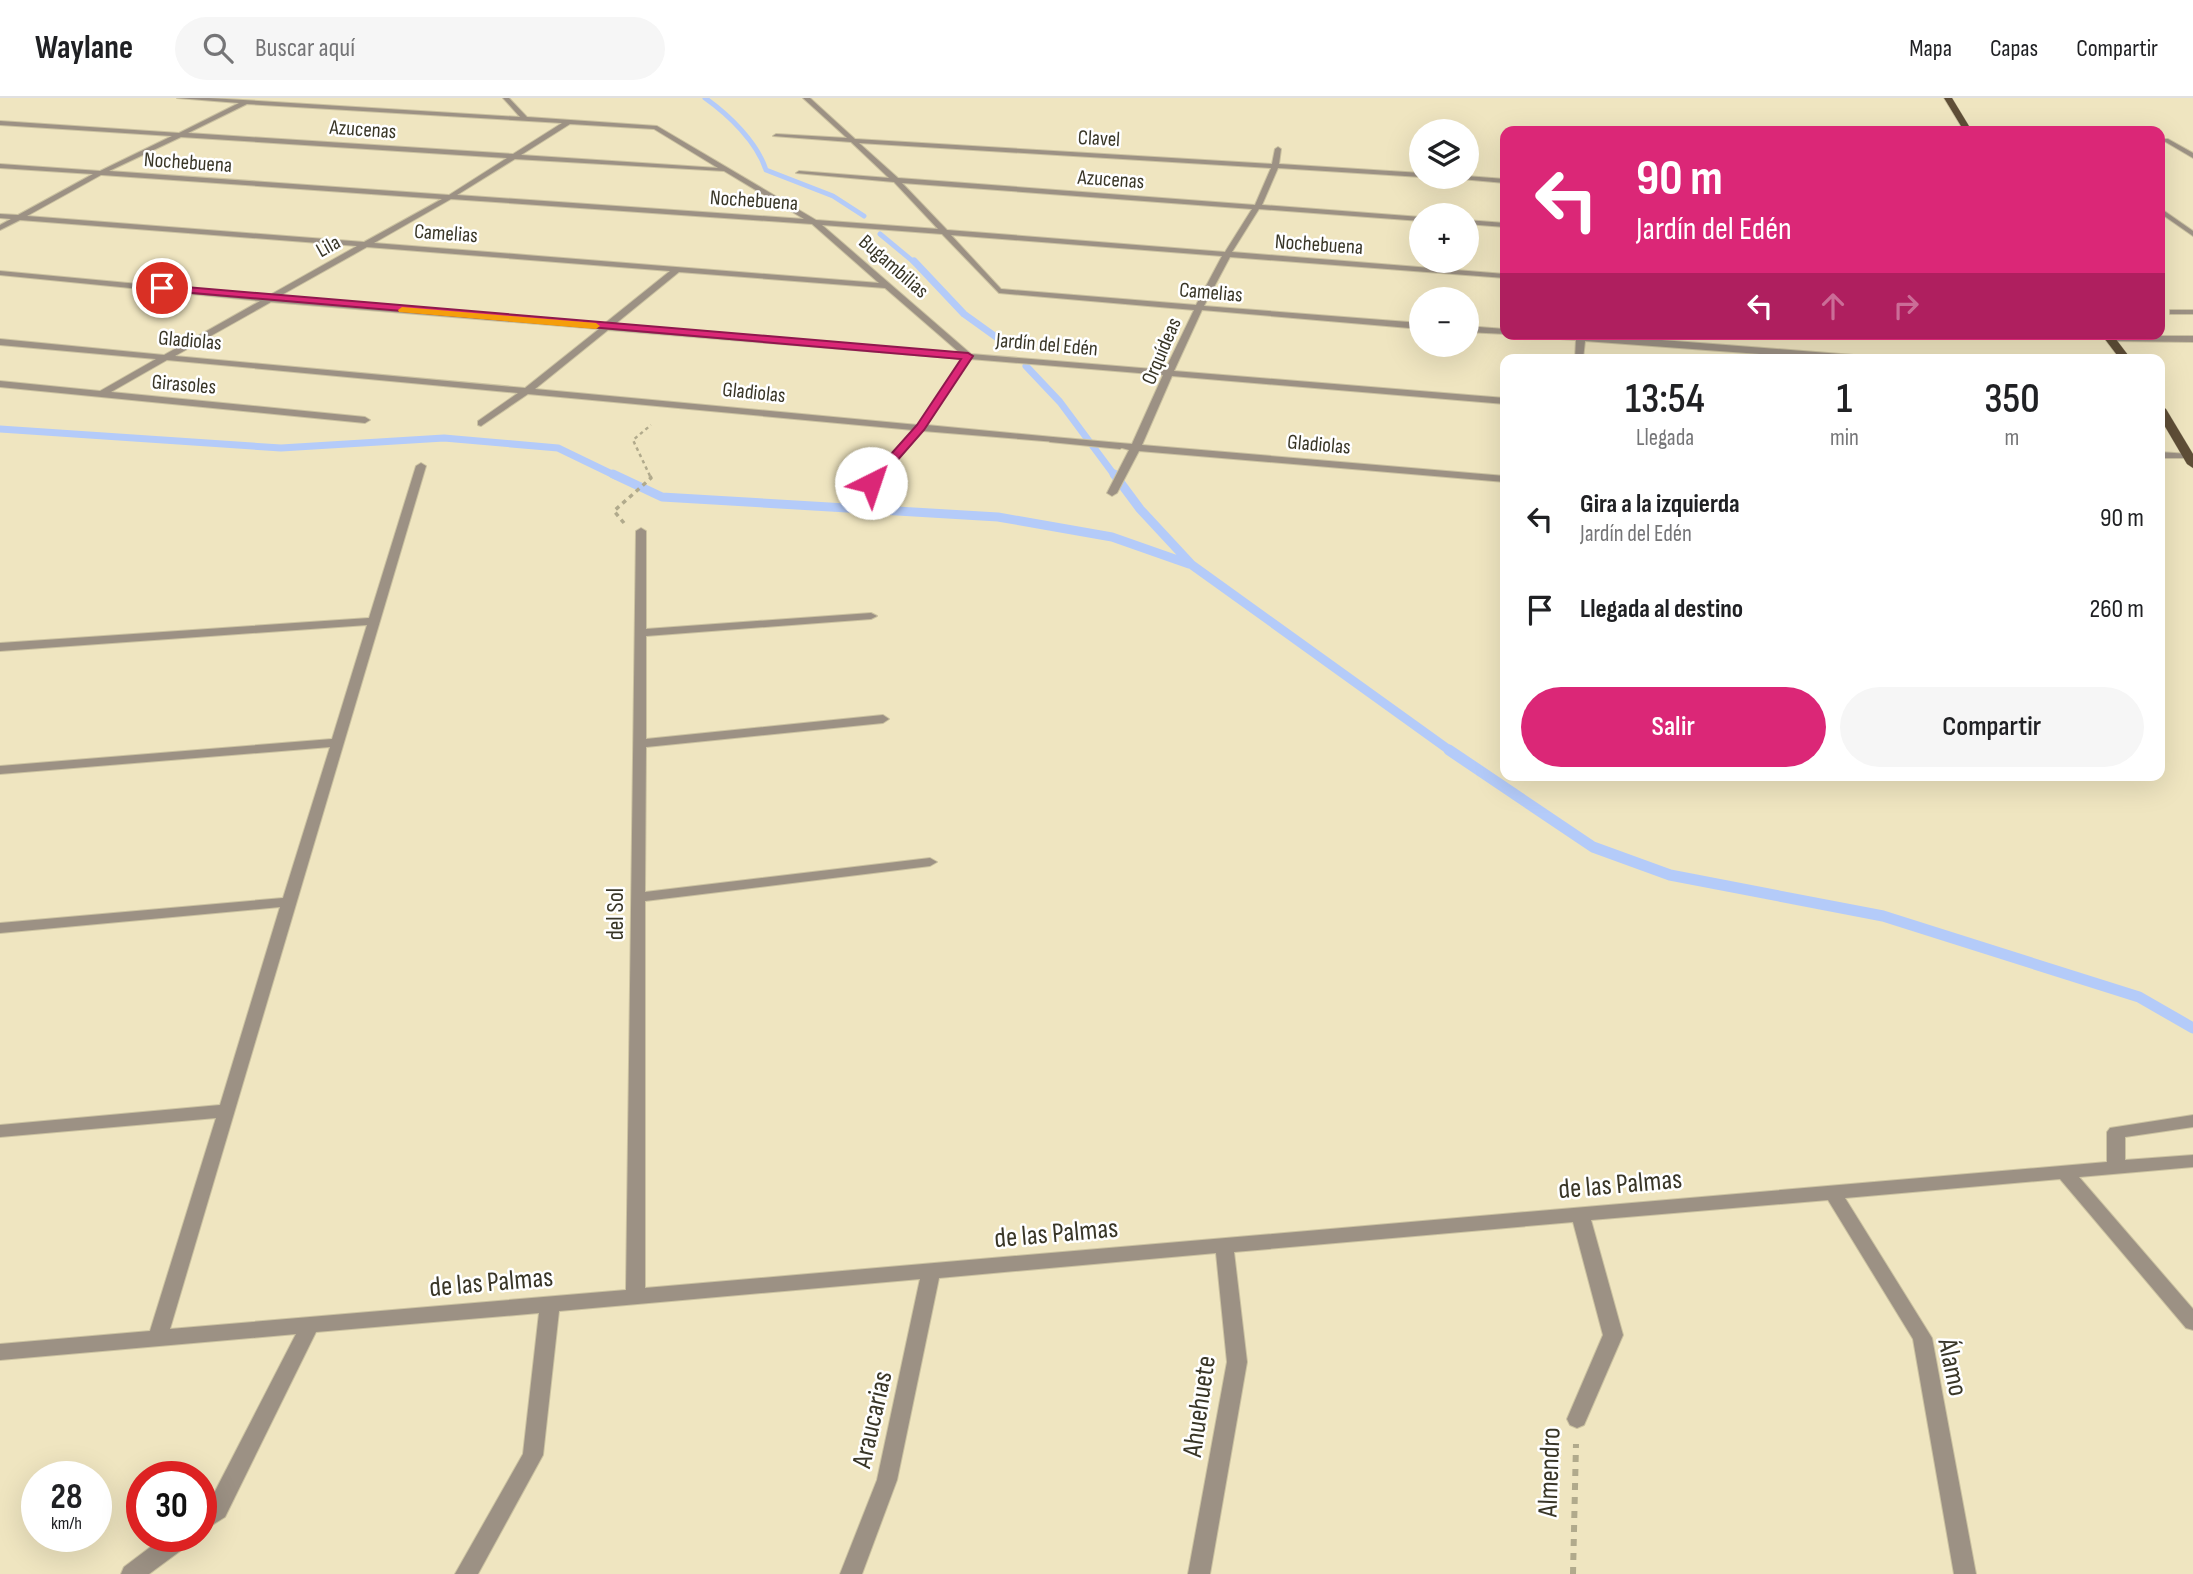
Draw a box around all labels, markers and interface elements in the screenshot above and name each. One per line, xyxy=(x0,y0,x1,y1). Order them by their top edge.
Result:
search box xyxy=(175,17,665,80)
text: Waylane xyxy=(35,28,133,68)
icon: search xyxy=(199,29,237,67)
text: Buscar aquí xyxy=(255,33,355,64)
text: Mapa xyxy=(1909,34,1952,63)
text: Capas xyxy=(1990,34,2038,63)
text: Compartir xyxy=(2076,34,2158,63)
street label: Azucenas xyxy=(328,115,397,144)
map controls xyxy=(1409,119,1479,357)
button: layers xyxy=(1409,119,1479,189)
street label: Clavel xyxy=(1077,125,1121,152)
street label: Nochebuena xyxy=(143,147,233,178)
text: 90 m xyxy=(1636,150,1723,209)
icon: left xyxy=(1521,154,1612,245)
street label: Azucenas xyxy=(1076,165,1145,194)
street label: Nochebuena xyxy=(709,185,799,216)
button: + xyxy=(1409,203,1479,273)
text: Jardín del Edén xyxy=(1636,210,1792,249)
street label: Camelias xyxy=(413,219,479,248)
street label: Bugambilias xyxy=(854,229,934,303)
street label: Nochebuena xyxy=(1274,229,1364,260)
street label: Lila xyxy=(312,230,345,263)
pin xyxy=(132,258,192,318)
icon: arrive xyxy=(143,269,181,307)
street label: Camelias xyxy=(1178,277,1244,308)
button: − xyxy=(1409,287,1479,357)
icon: left xyxy=(1741,287,1779,325)
icon: ahead xyxy=(1814,287,1852,325)
icon: right xyxy=(1887,287,1925,325)
street label: Orquídeas xyxy=(1136,314,1187,388)
street label: Gladiolas xyxy=(157,325,223,356)
street label: Jardín del Edén xyxy=(994,328,1099,361)
street label: Girasoles xyxy=(151,369,217,400)
text: 13:54 xyxy=(1625,374,1705,425)
text: 1 xyxy=(1837,374,1852,425)
text: 350 xyxy=(1984,374,2040,425)
street label: Gladiolas xyxy=(721,377,787,408)
text: Llegada xyxy=(1636,424,1694,452)
text: min xyxy=(1830,424,1859,452)
text: m xyxy=(2005,424,2019,452)
street label: Gladiolas xyxy=(1286,429,1352,460)
position arrow xyxy=(834,446,908,520)
text: Gira a la izquierda xyxy=(1580,489,1740,520)
icon: left xyxy=(1521,500,1559,538)
text: 90 m xyxy=(2100,503,2144,534)
text: Jardín del Edén xyxy=(1580,520,1692,548)
icon: arrive xyxy=(1521,591,1559,629)
text: Llegada al destino xyxy=(1580,594,1743,625)
text: 260 m xyxy=(2089,594,2144,625)
button: Salir xyxy=(1521,687,1826,767)
button: Compartir xyxy=(1840,687,2144,767)
street label: del Sol xyxy=(601,888,630,940)
street label: de las Palmas xyxy=(1557,1163,1683,1206)
street label: de las Palmas xyxy=(993,1212,1119,1255)
street label: de las Palmas xyxy=(428,1261,554,1304)
street label: Álamo xyxy=(1930,1335,1975,1399)
street label: Ahuehuete xyxy=(1176,1354,1223,1460)
street label: Araucarias xyxy=(845,1368,900,1472)
street label: Almendro xyxy=(1531,1427,1568,1518)
speed limit sign: 30 xyxy=(126,1461,217,1552)
text: 28 xyxy=(51,1476,82,1519)
text: km/h xyxy=(51,1513,82,1534)

